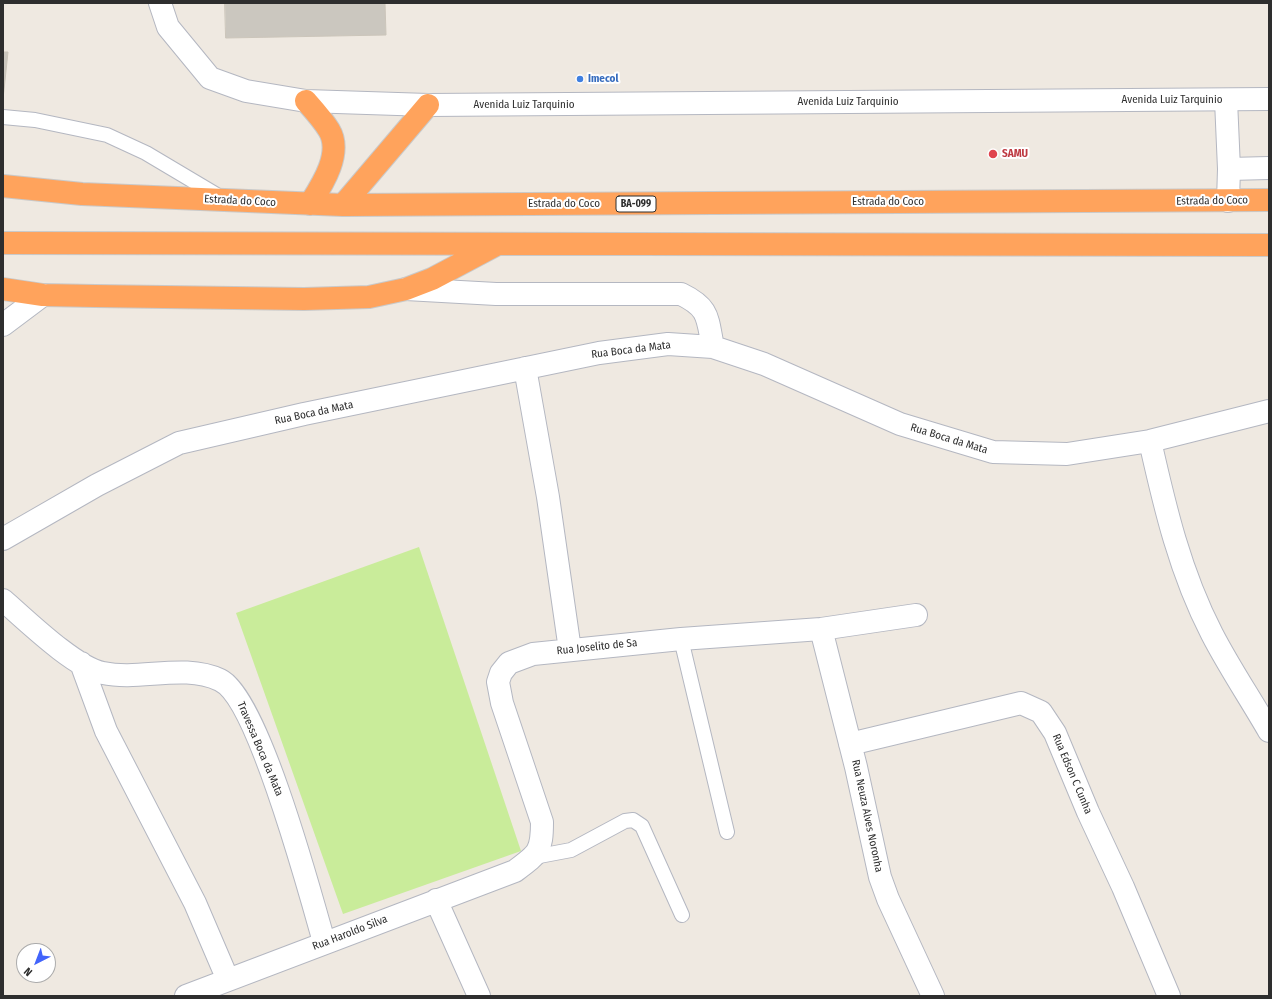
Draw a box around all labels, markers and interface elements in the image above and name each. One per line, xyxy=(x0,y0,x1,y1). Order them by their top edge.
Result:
place label: Imecol xyxy=(588,72,618,86)
marker: Imecol xyxy=(575,74,585,84)
street label: Avenida Luiz Tarquinio xyxy=(1122,93,1222,107)
street label: Avenida Luiz Tarquinio xyxy=(798,95,898,109)
street label: Avenida Luiz Tarquinio xyxy=(474,98,574,112)
place label: SAMU xyxy=(1002,147,1028,161)
marker: SAMU xyxy=(987,148,999,160)
street label: Estrada do Coco xyxy=(204,193,276,209)
street label: Estrada do Coco xyxy=(1176,194,1248,208)
street label: Estrada do Coco xyxy=(852,195,924,209)
road number: BA-099 xyxy=(616,196,656,212)
street label: Estrada do Coco xyxy=(528,197,600,211)
street label: Rua Boca da Mata xyxy=(590,339,672,361)
street label: Rua Boca da Mata xyxy=(273,398,355,428)
street label: Rua Boca da Mata xyxy=(909,421,989,457)
street label: Rua Joselito de Sa xyxy=(556,636,638,658)
street label: Travessa Boca da Mata xyxy=(234,700,286,798)
street label: Rua Edson C Cunha xyxy=(1049,732,1095,816)
street label: Rua Neuza Alves Noronha xyxy=(849,759,885,873)
street label: Rua Haroldo Silva xyxy=(311,913,389,953)
north arrow xyxy=(16,943,56,983)
text: N xyxy=(22,965,35,979)

